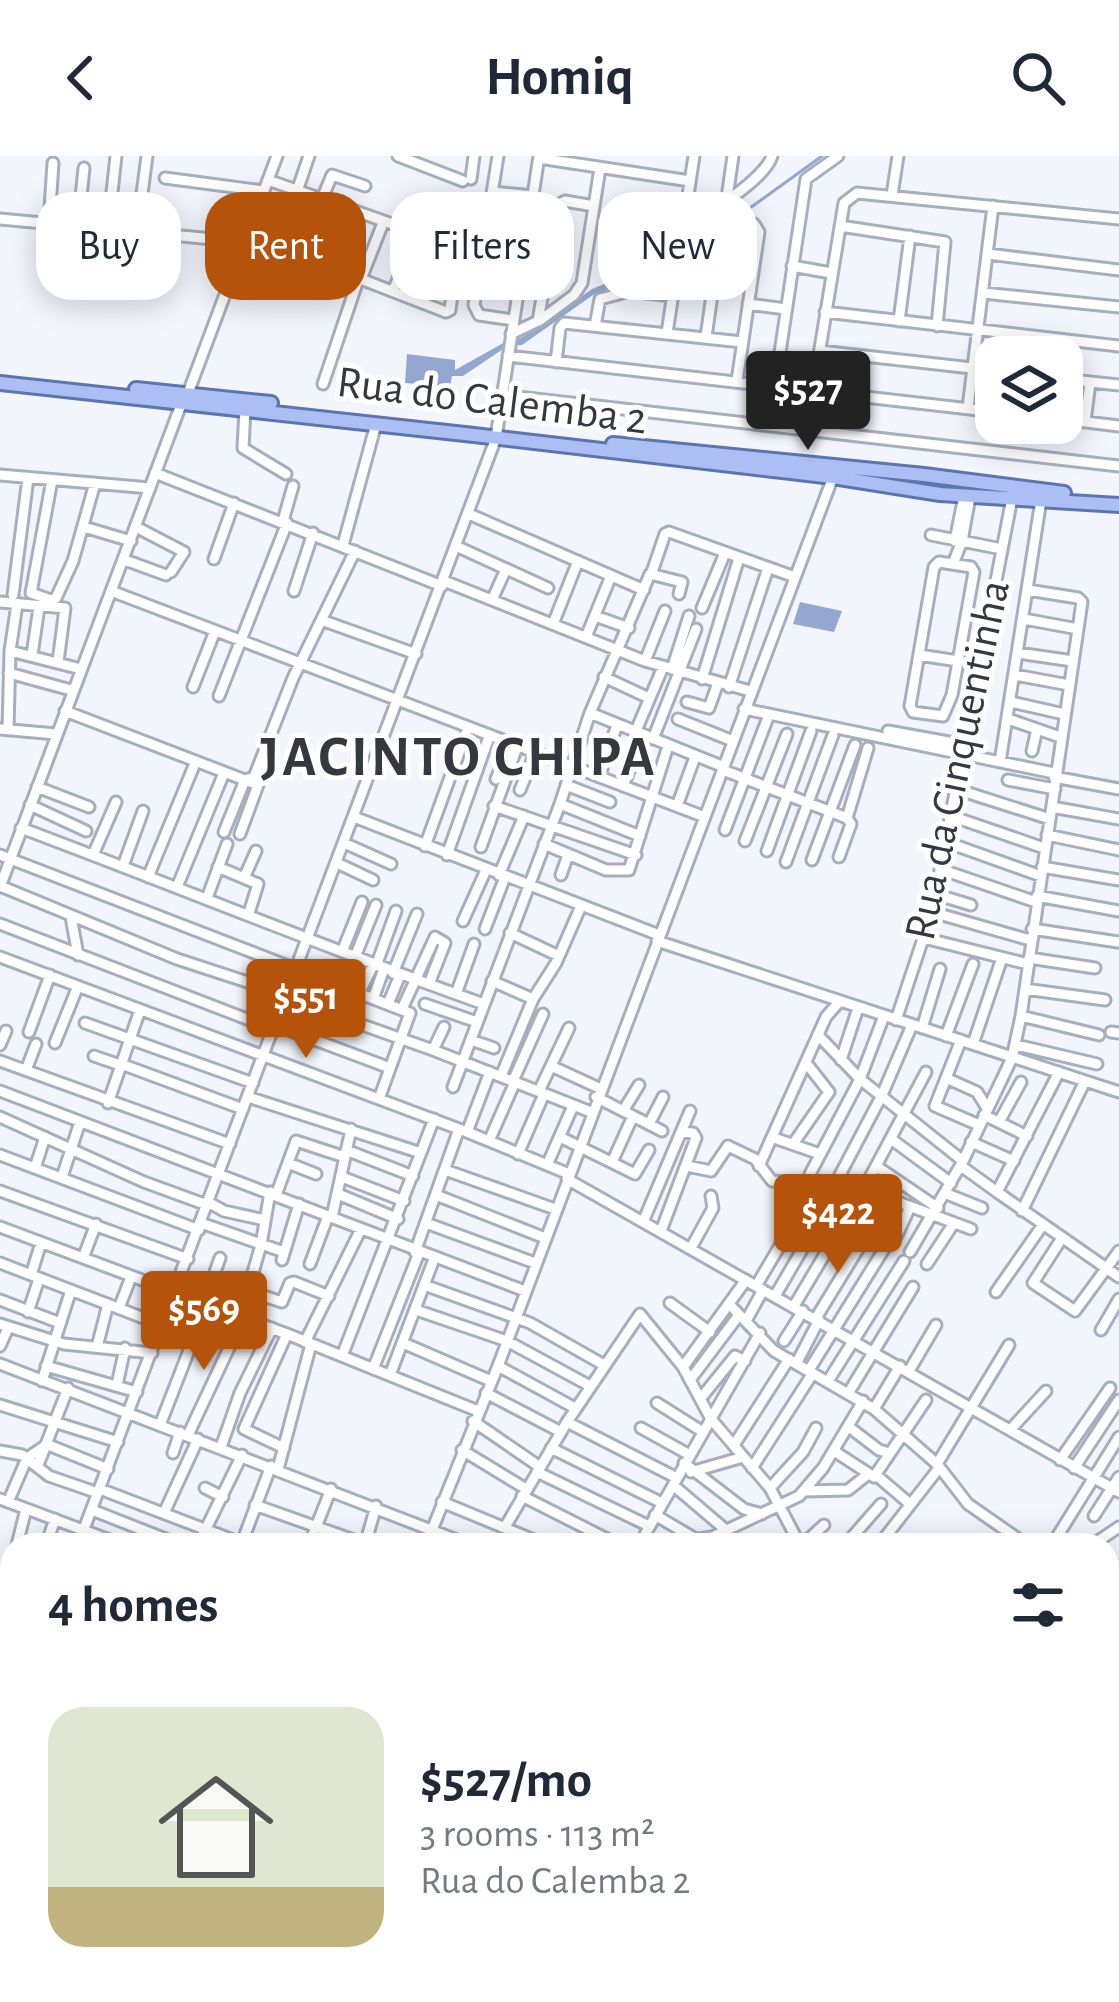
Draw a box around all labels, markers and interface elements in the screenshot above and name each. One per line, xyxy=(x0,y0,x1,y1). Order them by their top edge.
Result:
icon: back xyxy=(48,45,114,111)
icon: search xyxy=(1005,45,1071,111)
text: Homiq xyxy=(485,51,634,105)
chip: Buy xyxy=(36,192,181,300)
chip: Rent xyxy=(205,192,366,300)
chip: Filters xyxy=(390,192,574,300)
chip: New xyxy=(598,192,757,300)
map controls xyxy=(975,336,1083,444)
button: layers xyxy=(975,336,1083,444)
pin: $527 xyxy=(737,351,879,453)
street label: Rua do Calemba 2 xyxy=(334,360,650,442)
text: $527 xyxy=(773,370,843,409)
street label: Rua da Cinquentinha xyxy=(898,576,1018,944)
district label: JACINTO CHIPA xyxy=(260,729,658,786)
pin: $551 xyxy=(235,959,377,1061)
text: $551 xyxy=(273,978,339,1017)
pin: $422 xyxy=(767,1174,909,1276)
text: $422 xyxy=(801,1193,875,1232)
pin: $569 xyxy=(133,1271,275,1373)
text: $569 xyxy=(168,1290,240,1329)
icon: filters xyxy=(1005,1572,1071,1638)
text: 4 homes xyxy=(48,1580,218,1631)
icon: home xyxy=(144,1755,288,1899)
text: $527/mo xyxy=(420,1755,592,1806)
text: 3 rooms · 113 m² xyxy=(420,1815,655,1854)
text: Rua do Calemba 2 xyxy=(420,1862,690,1901)

